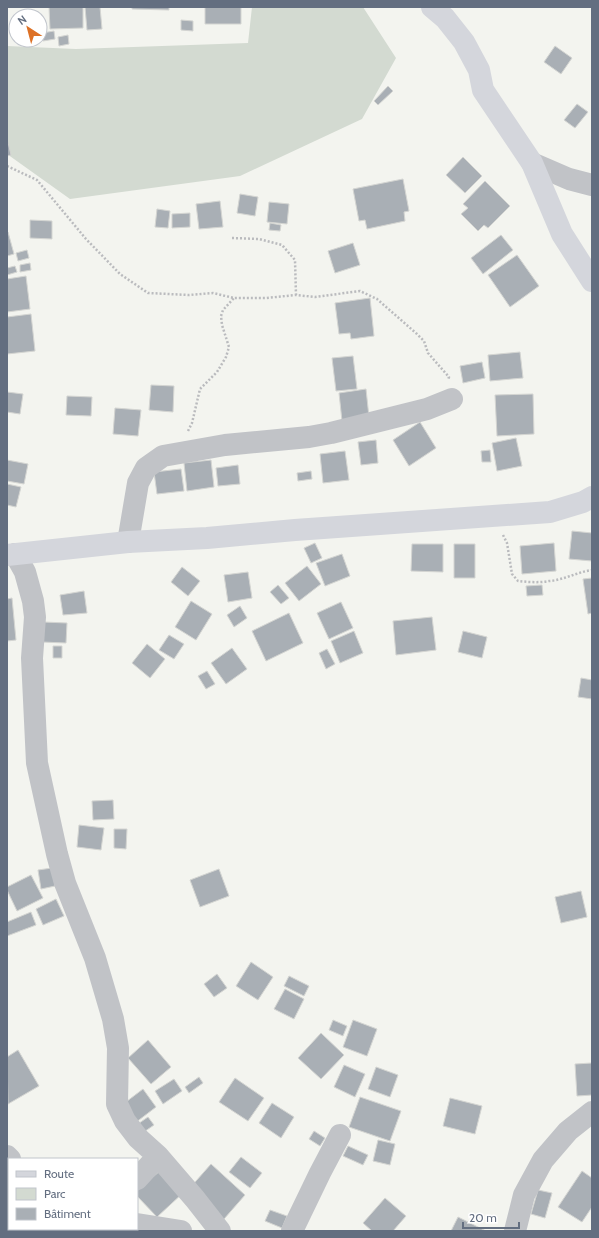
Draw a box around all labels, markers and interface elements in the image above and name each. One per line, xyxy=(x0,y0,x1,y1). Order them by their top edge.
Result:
north arrow xyxy=(8,8,48,48)
text: N xyxy=(15,12,29,28)
legend xyxy=(8,1158,138,1230)
text: Route xyxy=(44,1166,74,1181)
text: Parc xyxy=(44,1186,66,1201)
scale bar xyxy=(463,1204,519,1230)
text: Bâtiment xyxy=(44,1206,91,1221)
text: 20 m xyxy=(469,1210,497,1225)

